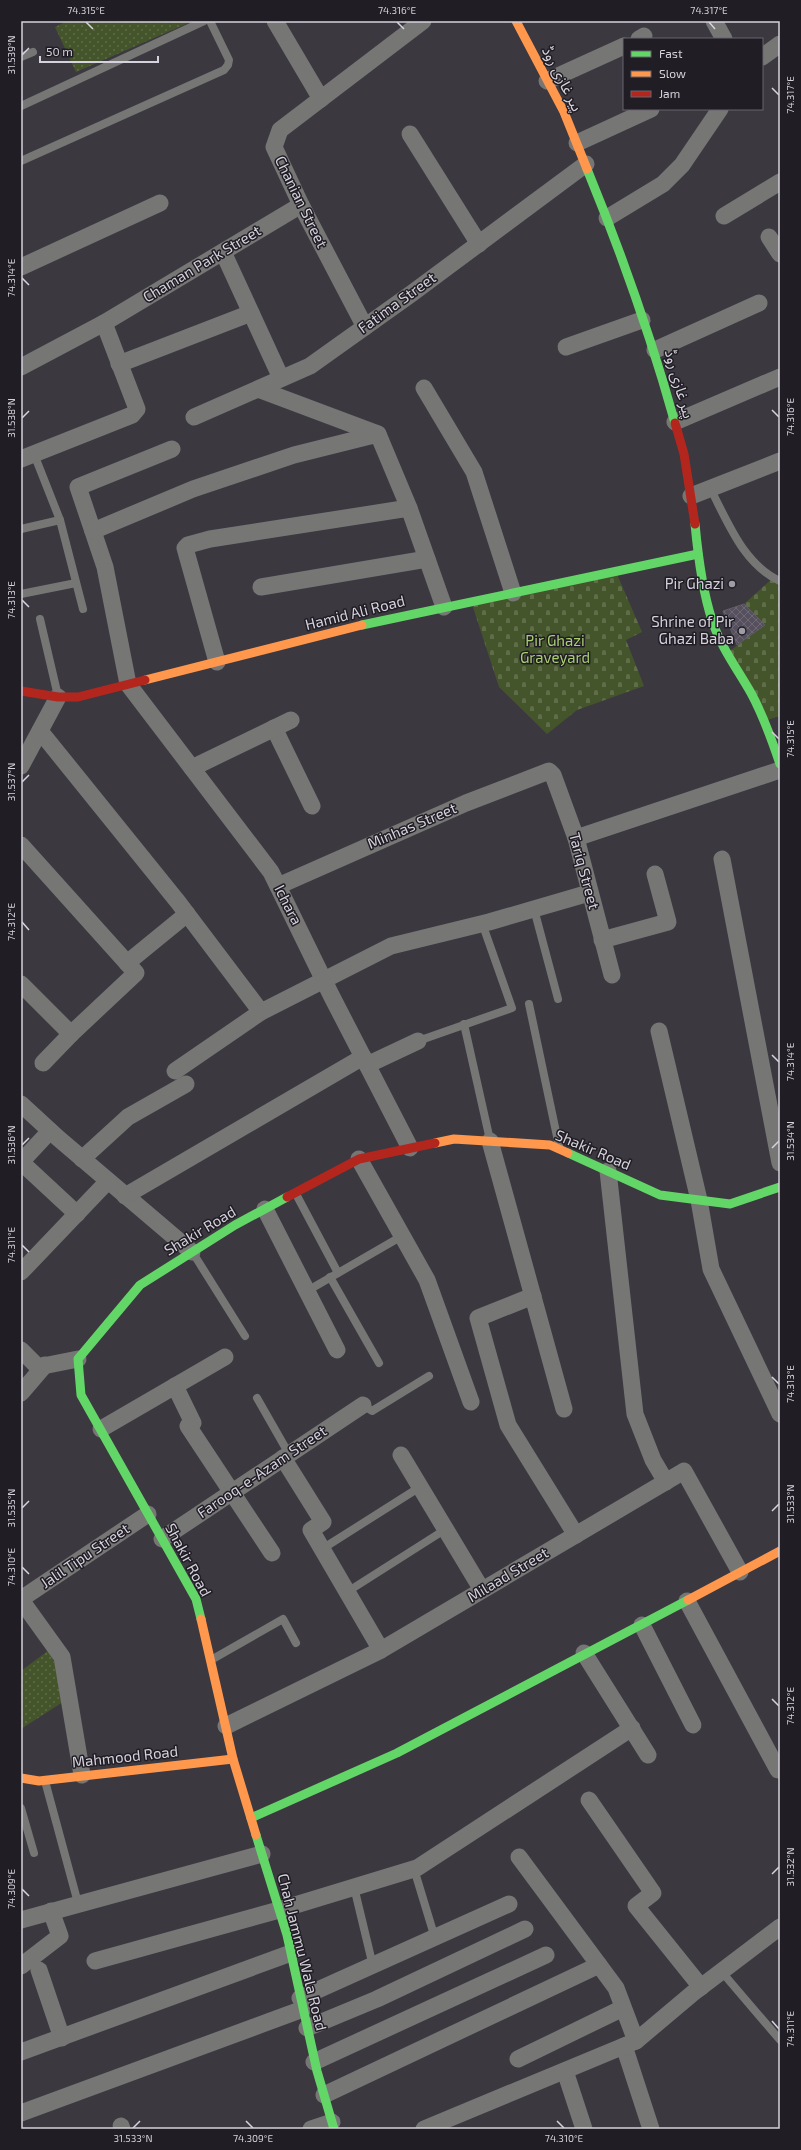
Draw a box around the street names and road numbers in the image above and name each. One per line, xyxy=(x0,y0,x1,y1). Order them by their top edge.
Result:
street label: پیر غازی روڈ xyxy=(537,43,587,115)
street label: Chanian Street xyxy=(272,153,332,251)
street label: Chaman Park Street xyxy=(139,221,264,305)
street label: Fatima Street xyxy=(354,268,439,336)
street label: پیر غازی روڈ xyxy=(660,347,698,421)
street label: Hamid Ali Road xyxy=(303,591,406,633)
street label: Minhas Street xyxy=(364,798,459,852)
street label: Tariq Street xyxy=(566,830,604,911)
street label: Ichara xyxy=(271,882,307,928)
street label: Shakir Road xyxy=(553,1125,634,1173)
street label: Shakir Road xyxy=(160,1202,239,1259)
street label: Farooq-e-Azam Street xyxy=(193,1421,330,1521)
street label: Jalil Tipu Street xyxy=(37,1519,133,1592)
street label: Shakir Road xyxy=(162,1520,216,1599)
street label: Milaad Street xyxy=(464,1543,552,1605)
street label: Mahmood Road xyxy=(71,1741,179,1771)
street label: Chah Jammu Wala Road xyxy=(275,1871,331,2032)

